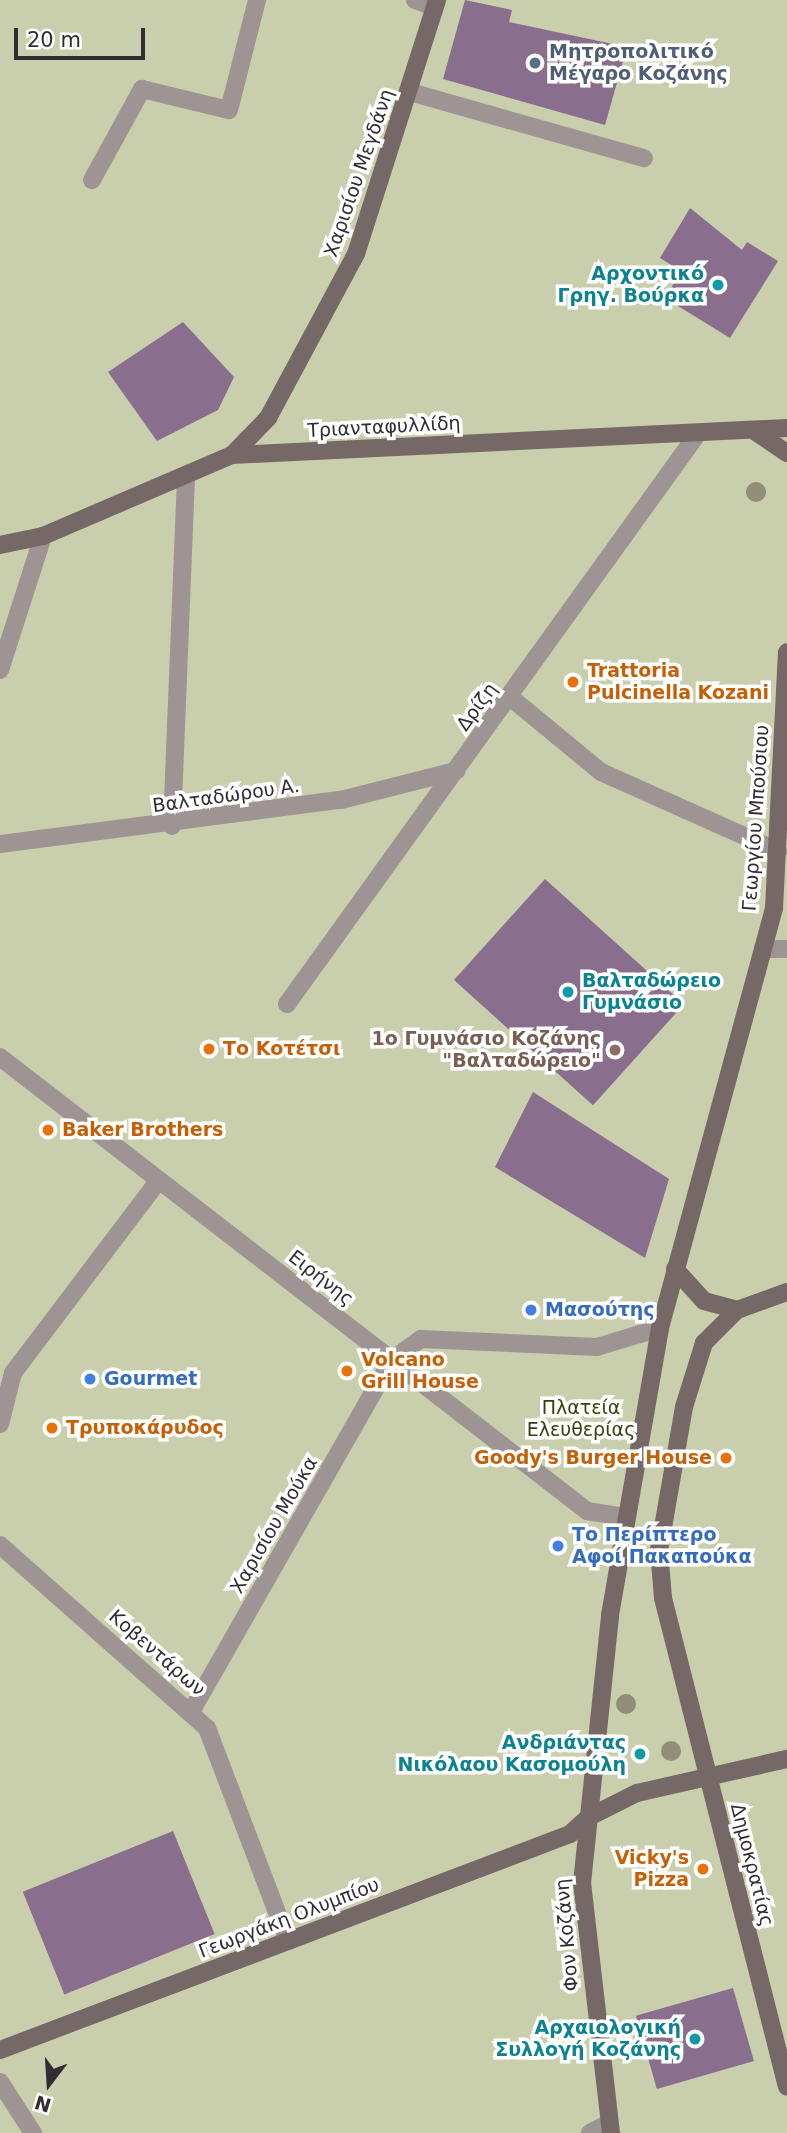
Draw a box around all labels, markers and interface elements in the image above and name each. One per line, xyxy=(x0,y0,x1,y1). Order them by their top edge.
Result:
scale bar xyxy=(18,14,149,58)
text: 20 m xyxy=(27,28,81,52)
place label: Μητροπολιτικό Μέγαρο Κοζάνης xyxy=(549,41,728,85)
marker: Μητροπολιτικό Μέγαρο Κοζάνης xyxy=(527,55,543,71)
street label: Χαρισίου Μεγδάνη xyxy=(320,86,398,260)
place label: Αρχοντικό Γρηγ. Βούρκα xyxy=(557,263,704,307)
marker: Αρχοντικό Γρηγ. Βούρκα xyxy=(710,277,726,293)
street label: Τριανταφυλλίδη xyxy=(307,412,461,442)
place label: Trattoria Pulcinella Kozani xyxy=(587,660,769,704)
marker: Trattoria Pulcinella Kozani xyxy=(565,674,581,690)
street label: Δρίζη xyxy=(452,679,502,735)
street label: Γεωργίου Μπούσιου xyxy=(738,724,774,912)
street label: Βαλταδώρου Α. xyxy=(151,774,301,818)
place label: Βαλταδώρειο Γυμνάσιο xyxy=(582,970,721,1014)
marker: Βαλταδώρειο Γυμνάσιο xyxy=(560,984,576,1000)
place label: 1ο Γυμνάσιο Κοζάνης "Βαλταδώρειο" xyxy=(372,1028,601,1072)
place label: Το Κοτέτσι xyxy=(223,1038,340,1060)
marker: Το Κοτέτσι xyxy=(201,1041,217,1057)
marker: 1ο Γυμνάσιο Κοζάνης "Βαλταδώρειο" xyxy=(607,1042,623,1058)
place label: Baker Brothers xyxy=(62,1119,223,1141)
marker: Baker Brothers xyxy=(40,1122,56,1138)
street label: Ειρήνης xyxy=(284,1246,358,1310)
place label: Μασούτης xyxy=(545,1299,655,1321)
marker: Μασούτης xyxy=(523,1302,539,1318)
place label: Volcano Grill House xyxy=(361,1349,479,1393)
marker: Volcano Grill House xyxy=(339,1363,355,1379)
place label: Gourmet xyxy=(104,1368,197,1390)
marker: Gourmet xyxy=(82,1371,98,1387)
park label: Πλατεία Ελευθερίας xyxy=(527,1397,635,1441)
place label: Τρυποκάρυδος xyxy=(66,1417,224,1439)
marker: Τρυποκάρυδος xyxy=(44,1420,60,1436)
place label: Goody's Burger House xyxy=(474,1447,712,1469)
marker: Goody's Burger House xyxy=(718,1450,734,1466)
street label: Χαρισίου Μούκα xyxy=(226,1453,322,1597)
place label: Το Περίπτερο Αφοί Πακαπούκα xyxy=(572,1524,752,1568)
marker: Το Περίπτερο Αφοί Πακαπούκα xyxy=(550,1538,566,1554)
street label: Κοβεντάρων xyxy=(104,1605,210,1701)
place label: Ανδριάντας Νικόλαου Κασομούλη xyxy=(398,1732,626,1776)
marker: Ανδριάντας Νικόλαου Κασομούλη xyxy=(632,1746,648,1762)
street label: Δημοκρατίας xyxy=(726,1801,778,1929)
place label: Vicky's Pizza xyxy=(615,1847,689,1891)
marker: Vicky's Pizza xyxy=(695,1861,711,1877)
street label: Γεωργάκη Ολυμπίου xyxy=(195,1873,383,1963)
street label: Φον Κοζάνη xyxy=(551,1878,583,1992)
place label: Αρχαιολογική Συλλογή Κοζάνης xyxy=(495,2017,681,2061)
marker: Αρχαιολογική Συλλογή Κοζάνης xyxy=(687,2031,703,2047)
north arrow xyxy=(14,2049,84,2119)
text: N xyxy=(32,2091,54,2117)

